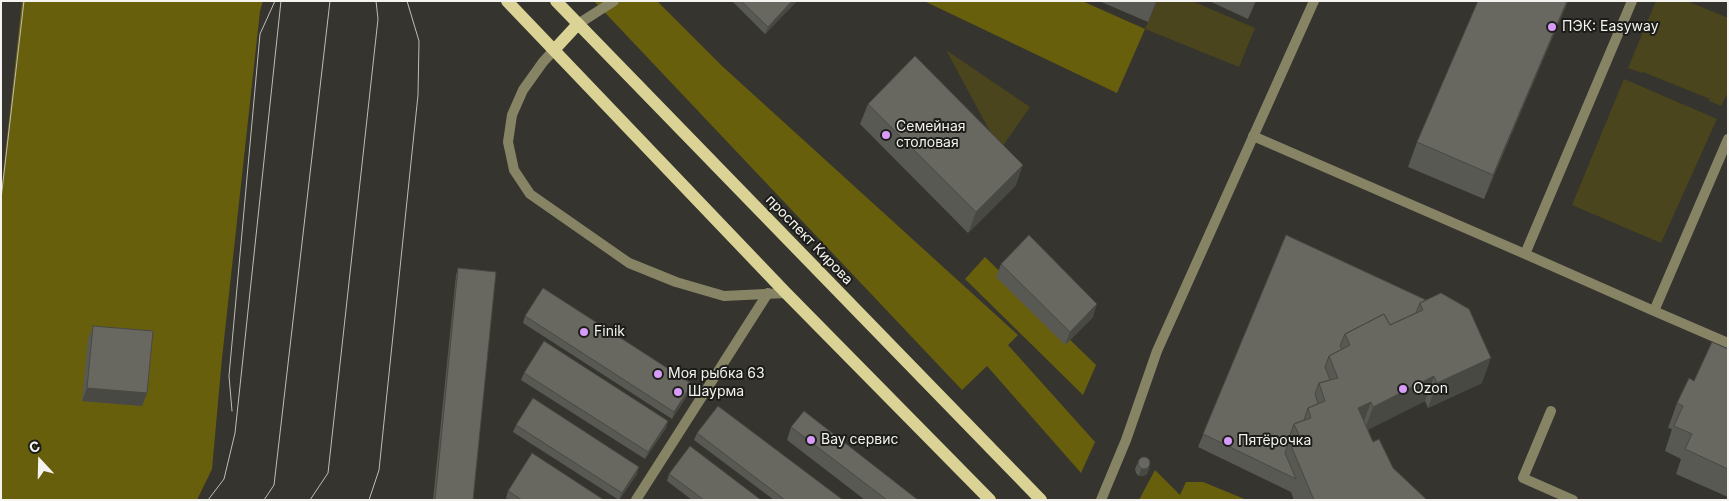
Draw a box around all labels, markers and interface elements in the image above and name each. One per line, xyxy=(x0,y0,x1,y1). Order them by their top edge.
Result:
place label: ПЭК: Easyway xyxy=(1562,19,1659,35)
marker: ПЭК: Easyway xyxy=(1546,21,1558,33)
place label: Семейная столовая xyxy=(896,119,966,152)
marker: Семейная столовая xyxy=(880,129,892,141)
street label: проспект Кирова xyxy=(762,192,856,288)
place label: Finik xyxy=(594,324,625,340)
marker: Finik xyxy=(578,326,590,338)
place label: Моя рыбка 63 xyxy=(668,366,765,382)
marker: Моя рыбка 63 xyxy=(652,368,664,380)
place label: Ozon xyxy=(1413,381,1448,397)
marker: Ozon xyxy=(1397,383,1409,395)
place label: Шаурма xyxy=(688,384,744,400)
marker: Шаурма xyxy=(672,386,684,398)
place label: Вау сервис xyxy=(821,432,899,448)
place label: Пятёрочка xyxy=(1238,433,1311,449)
marker: Вау сервис xyxy=(805,434,817,446)
marker: Пятёрочка xyxy=(1222,435,1234,447)
north arrow xyxy=(15,436,65,486)
text: С xyxy=(27,437,42,456)

